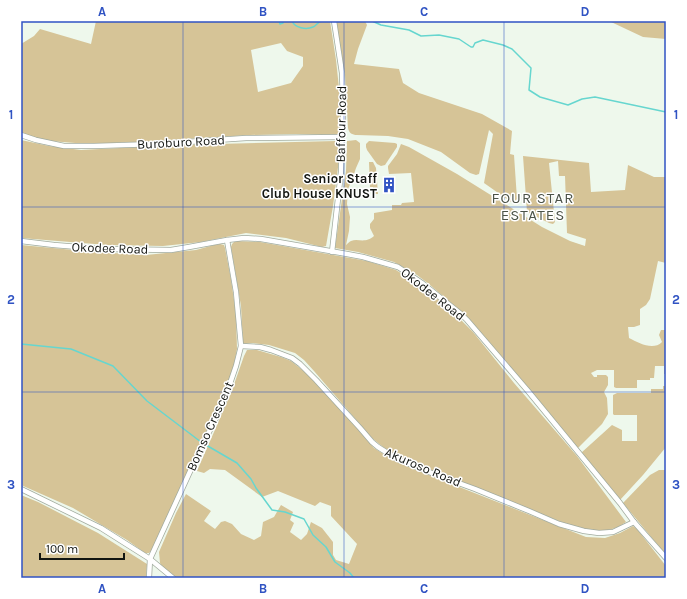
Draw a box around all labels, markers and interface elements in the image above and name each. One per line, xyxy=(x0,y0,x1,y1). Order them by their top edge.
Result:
text: A xyxy=(98,4,106,19)
text: B xyxy=(259,4,267,19)
text: C xyxy=(420,4,428,19)
text: D xyxy=(581,4,590,19)
street label: Baffour Road xyxy=(333,85,349,163)
text: 1 xyxy=(9,107,13,122)
text: 1 xyxy=(674,107,678,122)
street label: Buroburo Road xyxy=(137,132,225,152)
place label: Senior Staff Club House KNUST xyxy=(262,171,377,201)
building icon: Senior Staff Club House KNUST xyxy=(380,176,398,194)
district label: FOUR STAR ESTATES xyxy=(492,189,574,224)
street label: Okodee Road xyxy=(71,239,149,257)
street label: Okodee Road xyxy=(398,264,468,324)
text: 2 xyxy=(7,292,15,307)
text: 2 xyxy=(672,292,680,307)
street label: Bomso Crescent xyxy=(183,379,237,473)
street label: Akuroso Road xyxy=(383,444,463,490)
text: 3 xyxy=(7,477,15,492)
text: 3 xyxy=(672,477,680,492)
scale bar xyxy=(40,535,124,561)
text: 100 m xyxy=(46,542,78,556)
text: A xyxy=(98,581,106,596)
text: B xyxy=(259,581,267,596)
text: C xyxy=(420,581,428,596)
text: D xyxy=(581,581,590,596)

